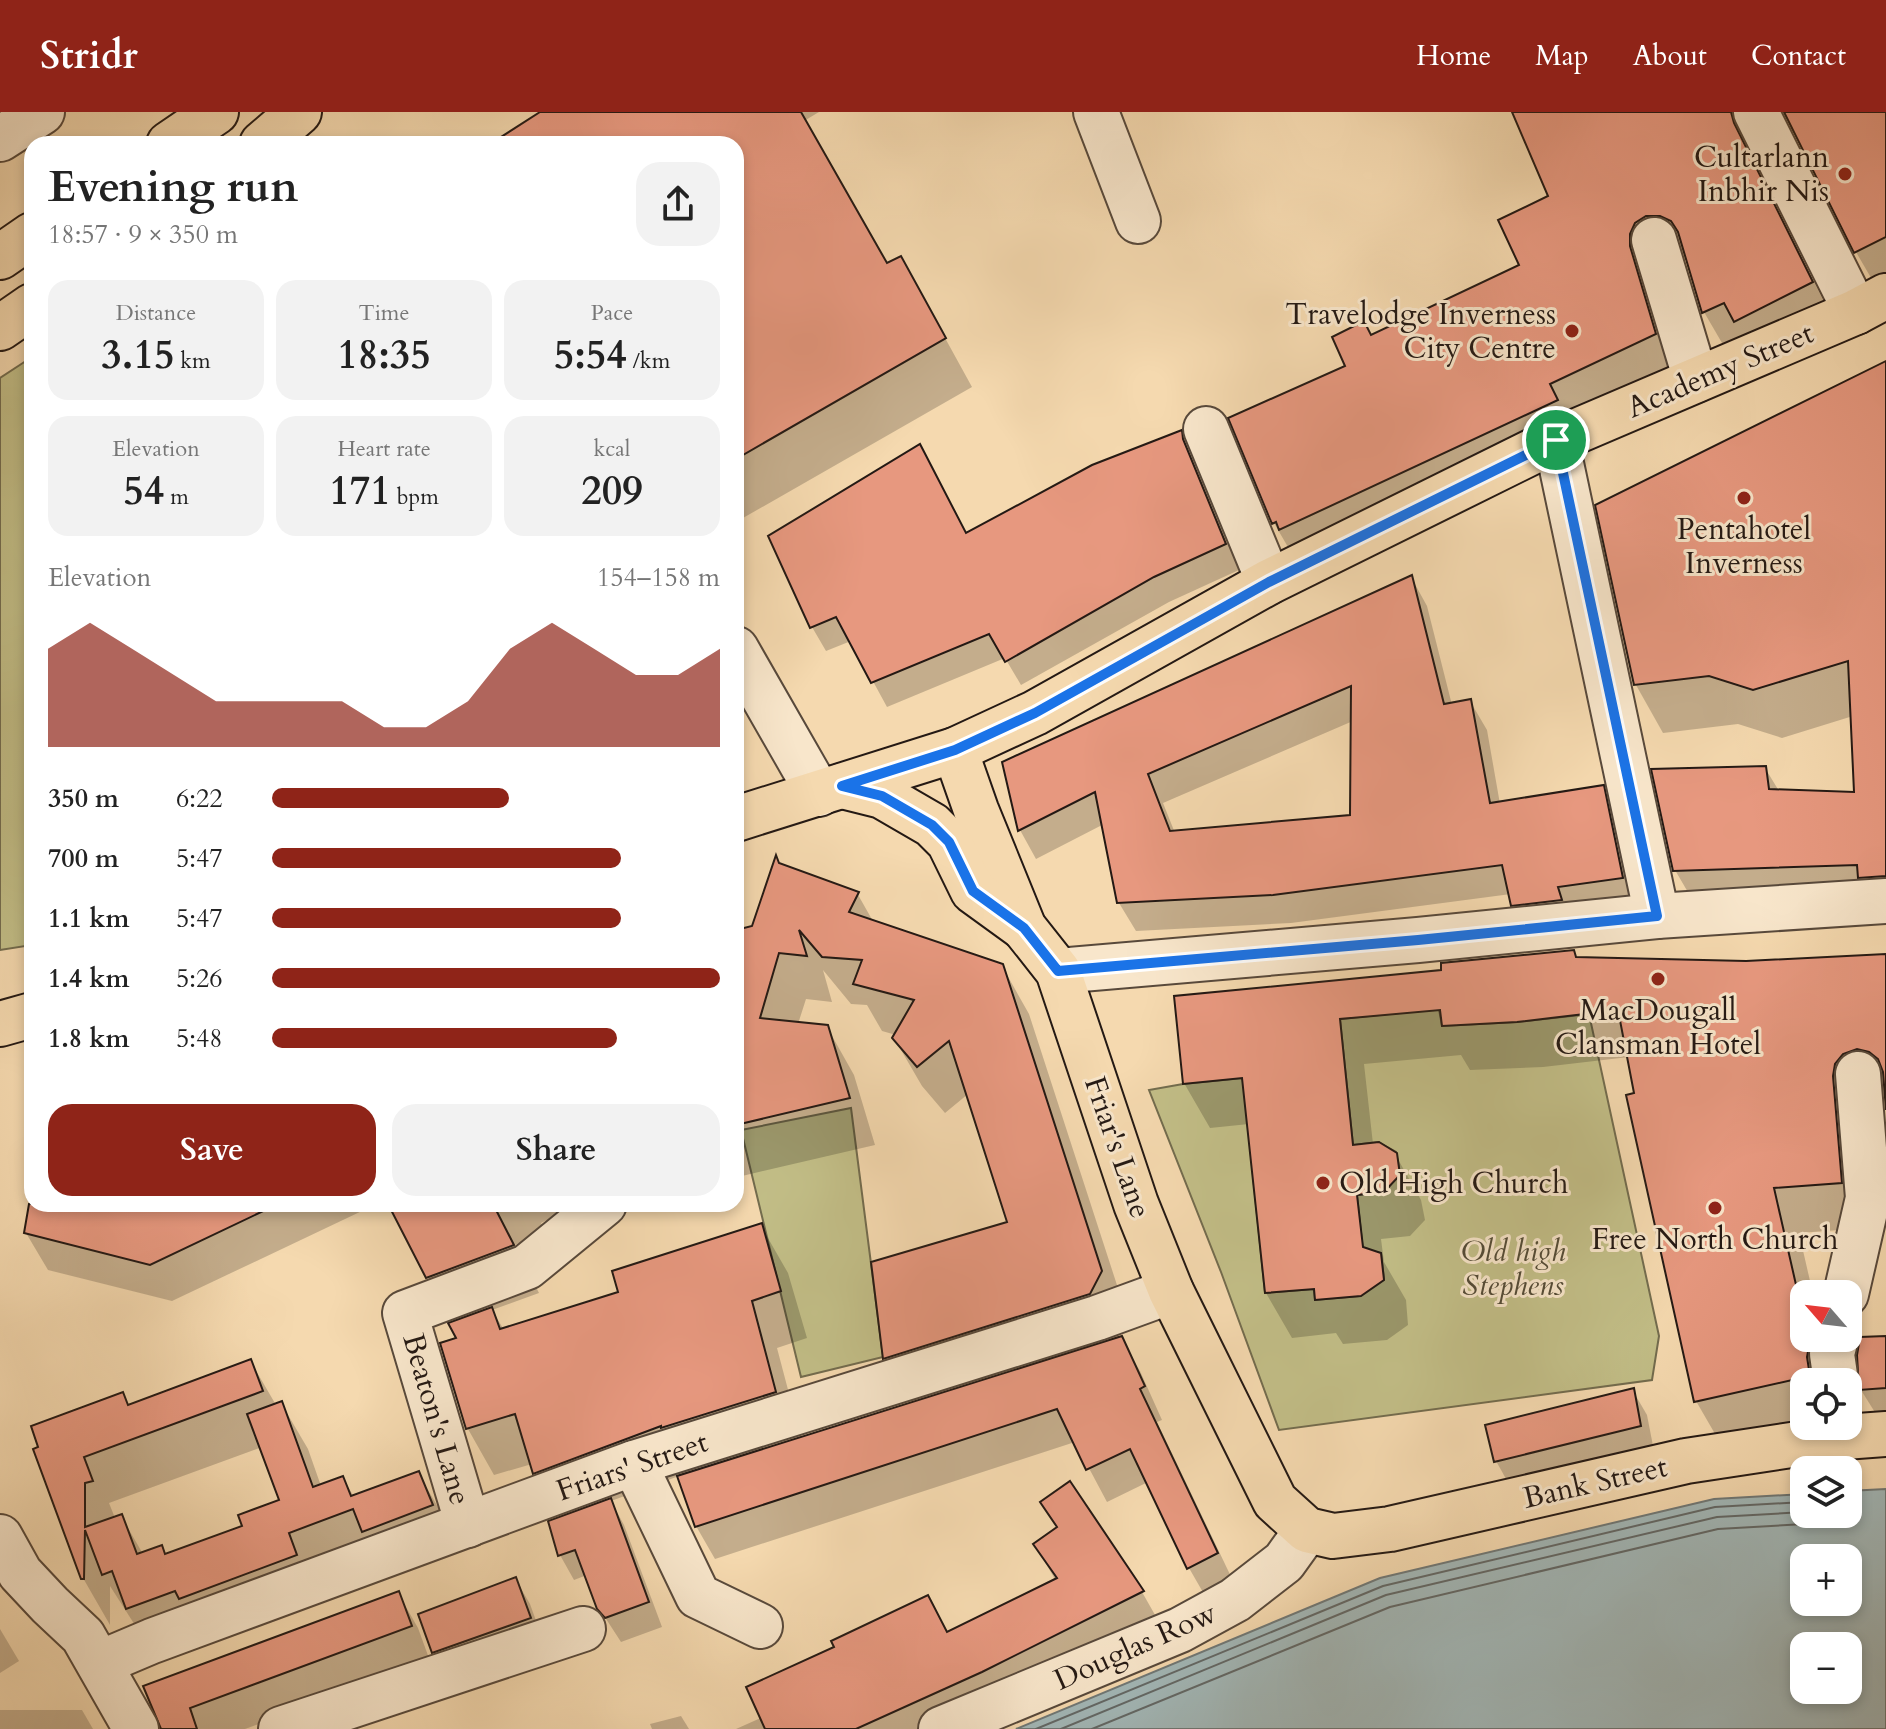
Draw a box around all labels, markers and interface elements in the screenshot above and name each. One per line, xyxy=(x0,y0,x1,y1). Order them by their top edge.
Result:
text: Stridr xyxy=(40,30,138,82)
text: Home xyxy=(1416,37,1491,75)
text: Map xyxy=(1535,37,1589,75)
text: About xyxy=(1633,37,1707,75)
text: Contact xyxy=(1751,37,1846,75)
place label: Cultarlann Inbhir Nis xyxy=(1694,137,1829,212)
text: Evening run xyxy=(48,157,298,217)
button: share xyxy=(636,162,720,246)
marker: Cultarlann Inbhir Nis xyxy=(1836,165,1854,183)
text: 18:57 · 9 × 350 m xyxy=(48,217,238,252)
place label: Travelodge Inverness City Centre xyxy=(1285,294,1556,369)
text: Distance xyxy=(116,298,196,328)
text: Time xyxy=(359,298,409,328)
text: Pace xyxy=(591,298,633,328)
street label: Academy Street xyxy=(1621,313,1820,428)
marker: Travelodge Inverness City Centre xyxy=(1563,322,1581,340)
text: 3.15 xyxy=(101,328,174,383)
text: 18:35 xyxy=(337,328,431,383)
text: 5:54 xyxy=(554,328,627,383)
text: km xyxy=(174,346,211,376)
text: /km xyxy=(627,346,670,376)
pin xyxy=(1522,406,1590,474)
icon: arrive xyxy=(1534,418,1578,462)
text: Elevation xyxy=(112,434,200,464)
text: Heart rate xyxy=(337,434,431,464)
text: kcal xyxy=(594,434,630,464)
text: 54 xyxy=(123,464,164,519)
text: 171 xyxy=(329,464,391,519)
text: 209 xyxy=(581,464,643,519)
text: m xyxy=(164,482,189,512)
text: bpm xyxy=(391,482,439,512)
marker: Pentahotel Inverness xyxy=(1735,489,1753,507)
place label: Pentahotel Inverness xyxy=(1677,509,1811,584)
text: Elevation xyxy=(48,560,151,595)
text: 154–158 m xyxy=(597,560,720,595)
text: 350 m xyxy=(48,781,119,816)
text: 6:22 xyxy=(176,781,223,816)
text: 700 m xyxy=(48,841,119,876)
text: 5:47 xyxy=(176,841,223,876)
text: 1.1 km xyxy=(48,901,129,936)
text: 5:47 xyxy=(176,901,223,936)
text: 1.4 km xyxy=(48,961,129,996)
text: 5:26 xyxy=(176,961,223,996)
marker: MacDougall Clansman Hotel xyxy=(1649,970,1667,988)
place label: MacDougall Clansman Hotel xyxy=(1555,990,1761,1065)
text: 1.8 km xyxy=(48,1021,129,1056)
text: 5:48 xyxy=(176,1021,223,1056)
street label: Friar's Lane xyxy=(1074,1071,1161,1223)
button: Save xyxy=(48,1104,376,1196)
button: Share xyxy=(392,1104,720,1196)
place label: Old High Church xyxy=(1339,1163,1569,1204)
marker: Old High Church xyxy=(1314,1174,1332,1192)
marker: Free North Church xyxy=(1706,1199,1724,1217)
place label: Free North Church xyxy=(1591,1219,1839,1260)
park label: Old high Stephens xyxy=(1460,1231,1566,1306)
north arrow xyxy=(1790,1280,1862,1352)
map controls xyxy=(1790,1280,1862,1704)
street label: Beaton's Lane xyxy=(392,1329,481,1510)
button: locate xyxy=(1790,1368,1862,1440)
street label: Friars' Street xyxy=(551,1421,714,1511)
street label: Bank Street xyxy=(1519,1446,1672,1519)
button: layers xyxy=(1790,1456,1862,1528)
button: + xyxy=(1790,1544,1862,1616)
street label: Douglas Row xyxy=(1048,1592,1223,1700)
button: − xyxy=(1790,1632,1862,1704)

